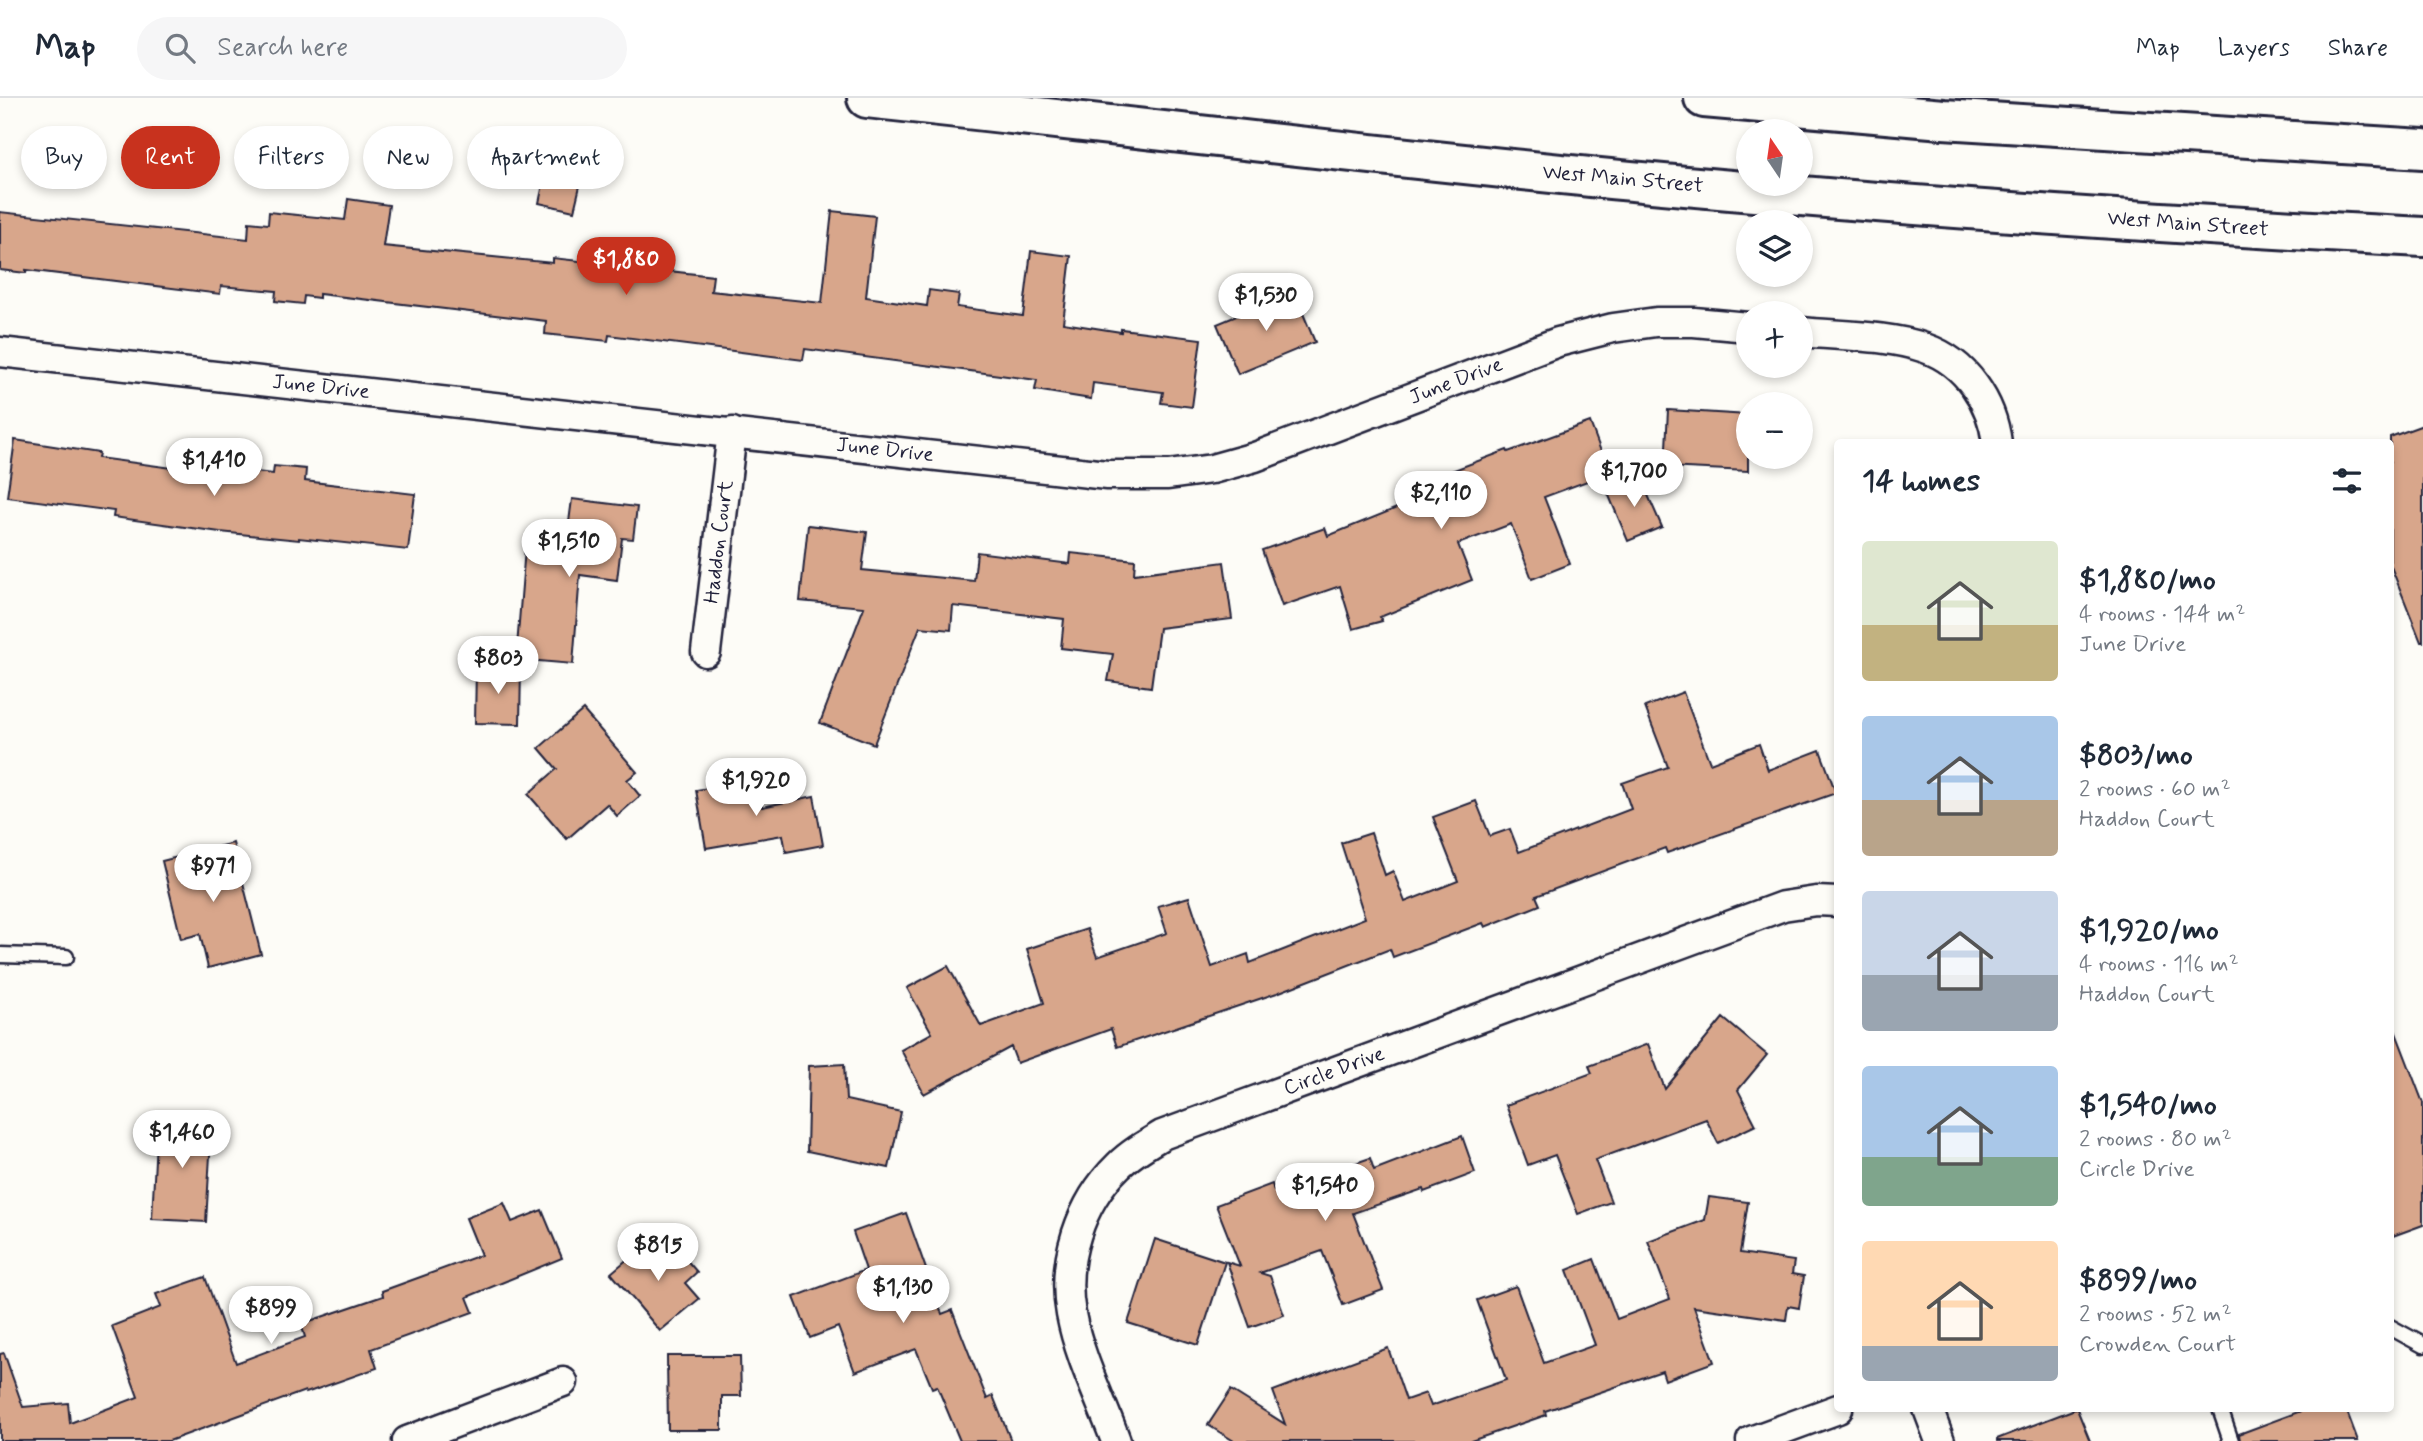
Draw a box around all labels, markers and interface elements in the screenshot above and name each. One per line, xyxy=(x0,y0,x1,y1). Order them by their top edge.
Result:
search box xyxy=(137,17,627,80)
text: Map xyxy=(35,26,95,70)
icon: search xyxy=(161,29,199,67)
text: Search here xyxy=(217,31,348,65)
text: Map xyxy=(2136,33,2180,64)
text: Layers xyxy=(2218,33,2290,64)
text: Share xyxy=(2328,33,2388,64)
north arrow xyxy=(1736,119,1813,196)
map controls xyxy=(1736,119,1813,469)
chip: Buy xyxy=(21,126,107,189)
chip: Rent xyxy=(121,126,220,189)
chip: Filters xyxy=(234,126,349,189)
chip: New xyxy=(363,126,453,189)
chip: Apartment xyxy=(467,126,624,189)
street label: West Main Street xyxy=(1541,158,1705,200)
street label: West Main Street xyxy=(2106,204,2270,244)
button: layers xyxy=(1736,210,1813,287)
pin: $1,880 xyxy=(569,238,683,297)
text: $1,880 xyxy=(593,245,659,275)
pin: $1,530 xyxy=(1209,274,1323,333)
text: $1,530 xyxy=(1234,281,1298,311)
button: + xyxy=(1736,301,1813,378)
street label: June Drive xyxy=(1405,350,1507,412)
street label: June Drive xyxy=(271,368,371,406)
button: − xyxy=(1736,392,1813,469)
street label: June Drive xyxy=(835,431,935,469)
pin: $1,410 xyxy=(157,438,271,498)
text: $1,410 xyxy=(182,446,246,476)
pin: $1,700 xyxy=(1577,450,1691,509)
text: $1,700 xyxy=(1600,457,1668,487)
text: 14 homes xyxy=(1862,462,1980,501)
icon: filters xyxy=(2328,462,2366,500)
pin: $2,110 xyxy=(1384,472,1498,531)
street label: Haddon Court xyxy=(698,478,741,605)
text: $2,110 xyxy=(1410,479,1472,509)
pin: $1,510 xyxy=(512,519,626,579)
text: $1,510 xyxy=(538,527,600,557)
text: $1,880/mo xyxy=(2079,561,2216,600)
icon: home xyxy=(1918,569,2002,653)
text: 4 rooms · 144 m² xyxy=(2079,600,2246,630)
text: June Drive xyxy=(2079,630,2186,660)
pin: $803 xyxy=(457,636,539,696)
text: $803 xyxy=(473,644,523,674)
text: $803/mo xyxy=(2079,736,2193,775)
icon: home xyxy=(1918,744,2002,828)
pin: $1,920 xyxy=(699,758,813,818)
text: $1,920 xyxy=(721,766,791,796)
text: 2 rooms · 60 m² xyxy=(2079,775,2231,805)
text: Haddon Court xyxy=(2079,805,2215,835)
pin: $971 xyxy=(172,844,254,904)
text: $971 xyxy=(190,852,236,882)
text: $1,920/mo xyxy=(2079,911,2219,950)
icon: home xyxy=(1918,919,2002,1003)
text: 4 rooms · 116 m² xyxy=(2079,950,2239,980)
text: Haddon Court xyxy=(2079,980,2215,1010)
street label: Circle Drive xyxy=(1280,1040,1388,1102)
text: $1,540/mo xyxy=(2079,1086,2217,1125)
icon: home xyxy=(1918,1094,2002,1178)
pin: $1,460 xyxy=(125,1110,239,1170)
text: $1,460 xyxy=(149,1118,215,1148)
text: 2 rooms · 80 m² xyxy=(2079,1125,2232,1155)
text: Circle Drive xyxy=(2079,1155,2195,1185)
pin: $1,540 xyxy=(1268,1164,1382,1223)
text: $1,540 xyxy=(1291,1171,1359,1201)
pin: $815 xyxy=(617,1224,699,1283)
text: $815 xyxy=(633,1231,683,1261)
text: $899/mo xyxy=(2079,1261,2197,1300)
pin: $1,130 xyxy=(846,1266,960,1325)
icon: home xyxy=(1918,1269,2002,1353)
text: $1,130 xyxy=(873,1273,933,1303)
pin: $899 xyxy=(230,1286,312,1346)
text: $899 xyxy=(245,1294,297,1324)
text: 2 rooms · 52 m² xyxy=(2079,1300,2232,1330)
text: Crowden Court xyxy=(2079,1330,2236,1360)

